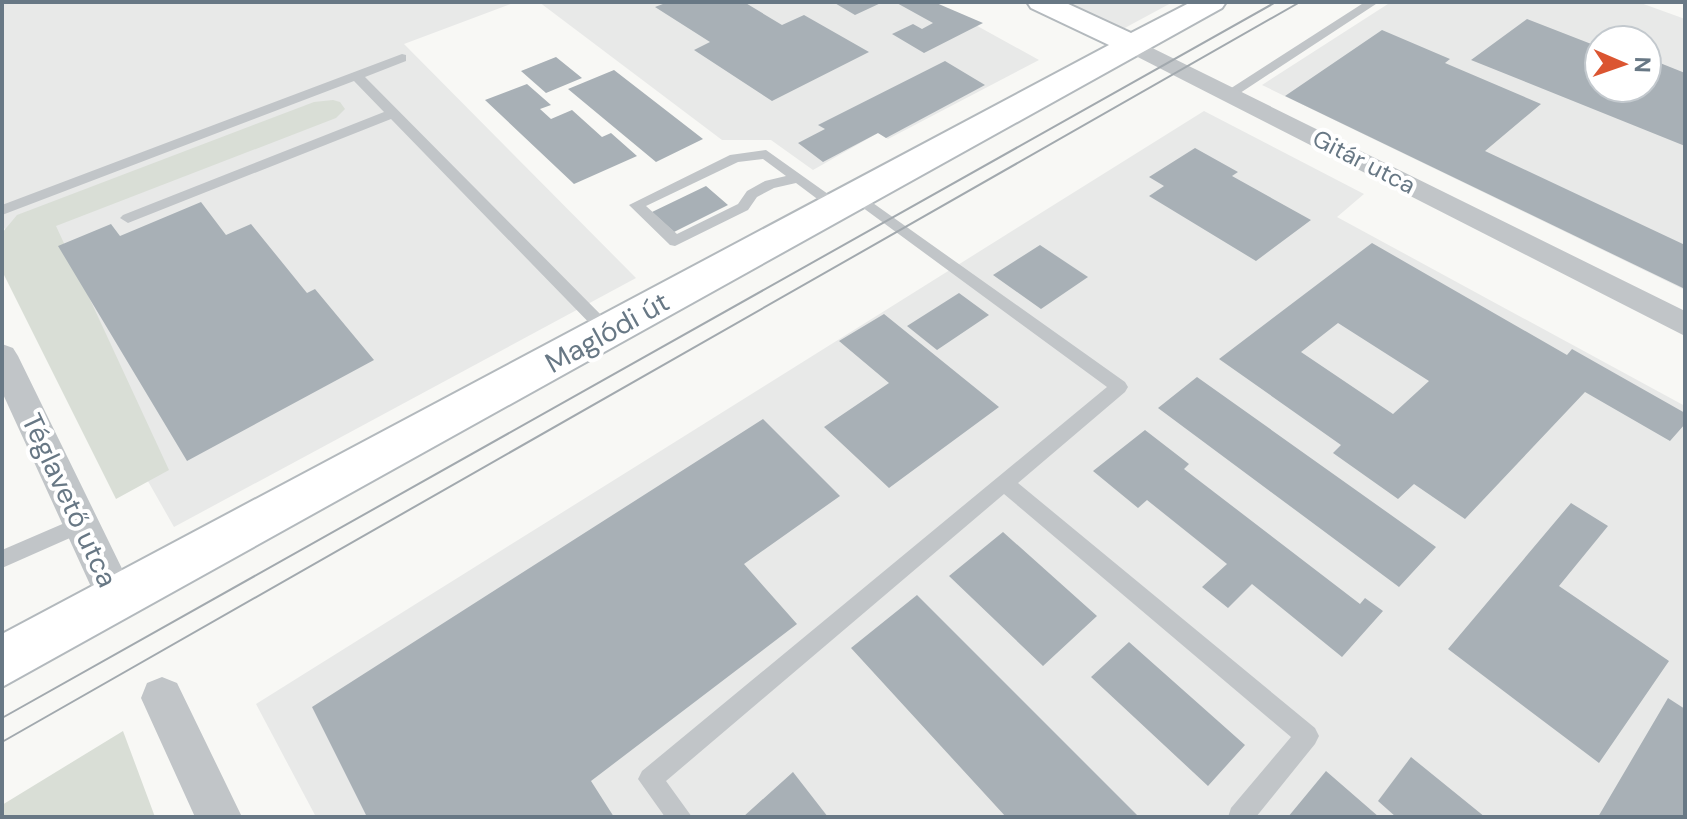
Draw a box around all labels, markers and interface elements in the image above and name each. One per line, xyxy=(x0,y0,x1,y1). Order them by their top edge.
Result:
north arrow xyxy=(1583,24,1663,104)
text: N xyxy=(1628,56,1657,73)
street label: Gitár utca xyxy=(1308,122,1421,201)
street label: Maglódi út xyxy=(539,283,676,382)
street label: Téglavető utca xyxy=(13,407,126,593)

